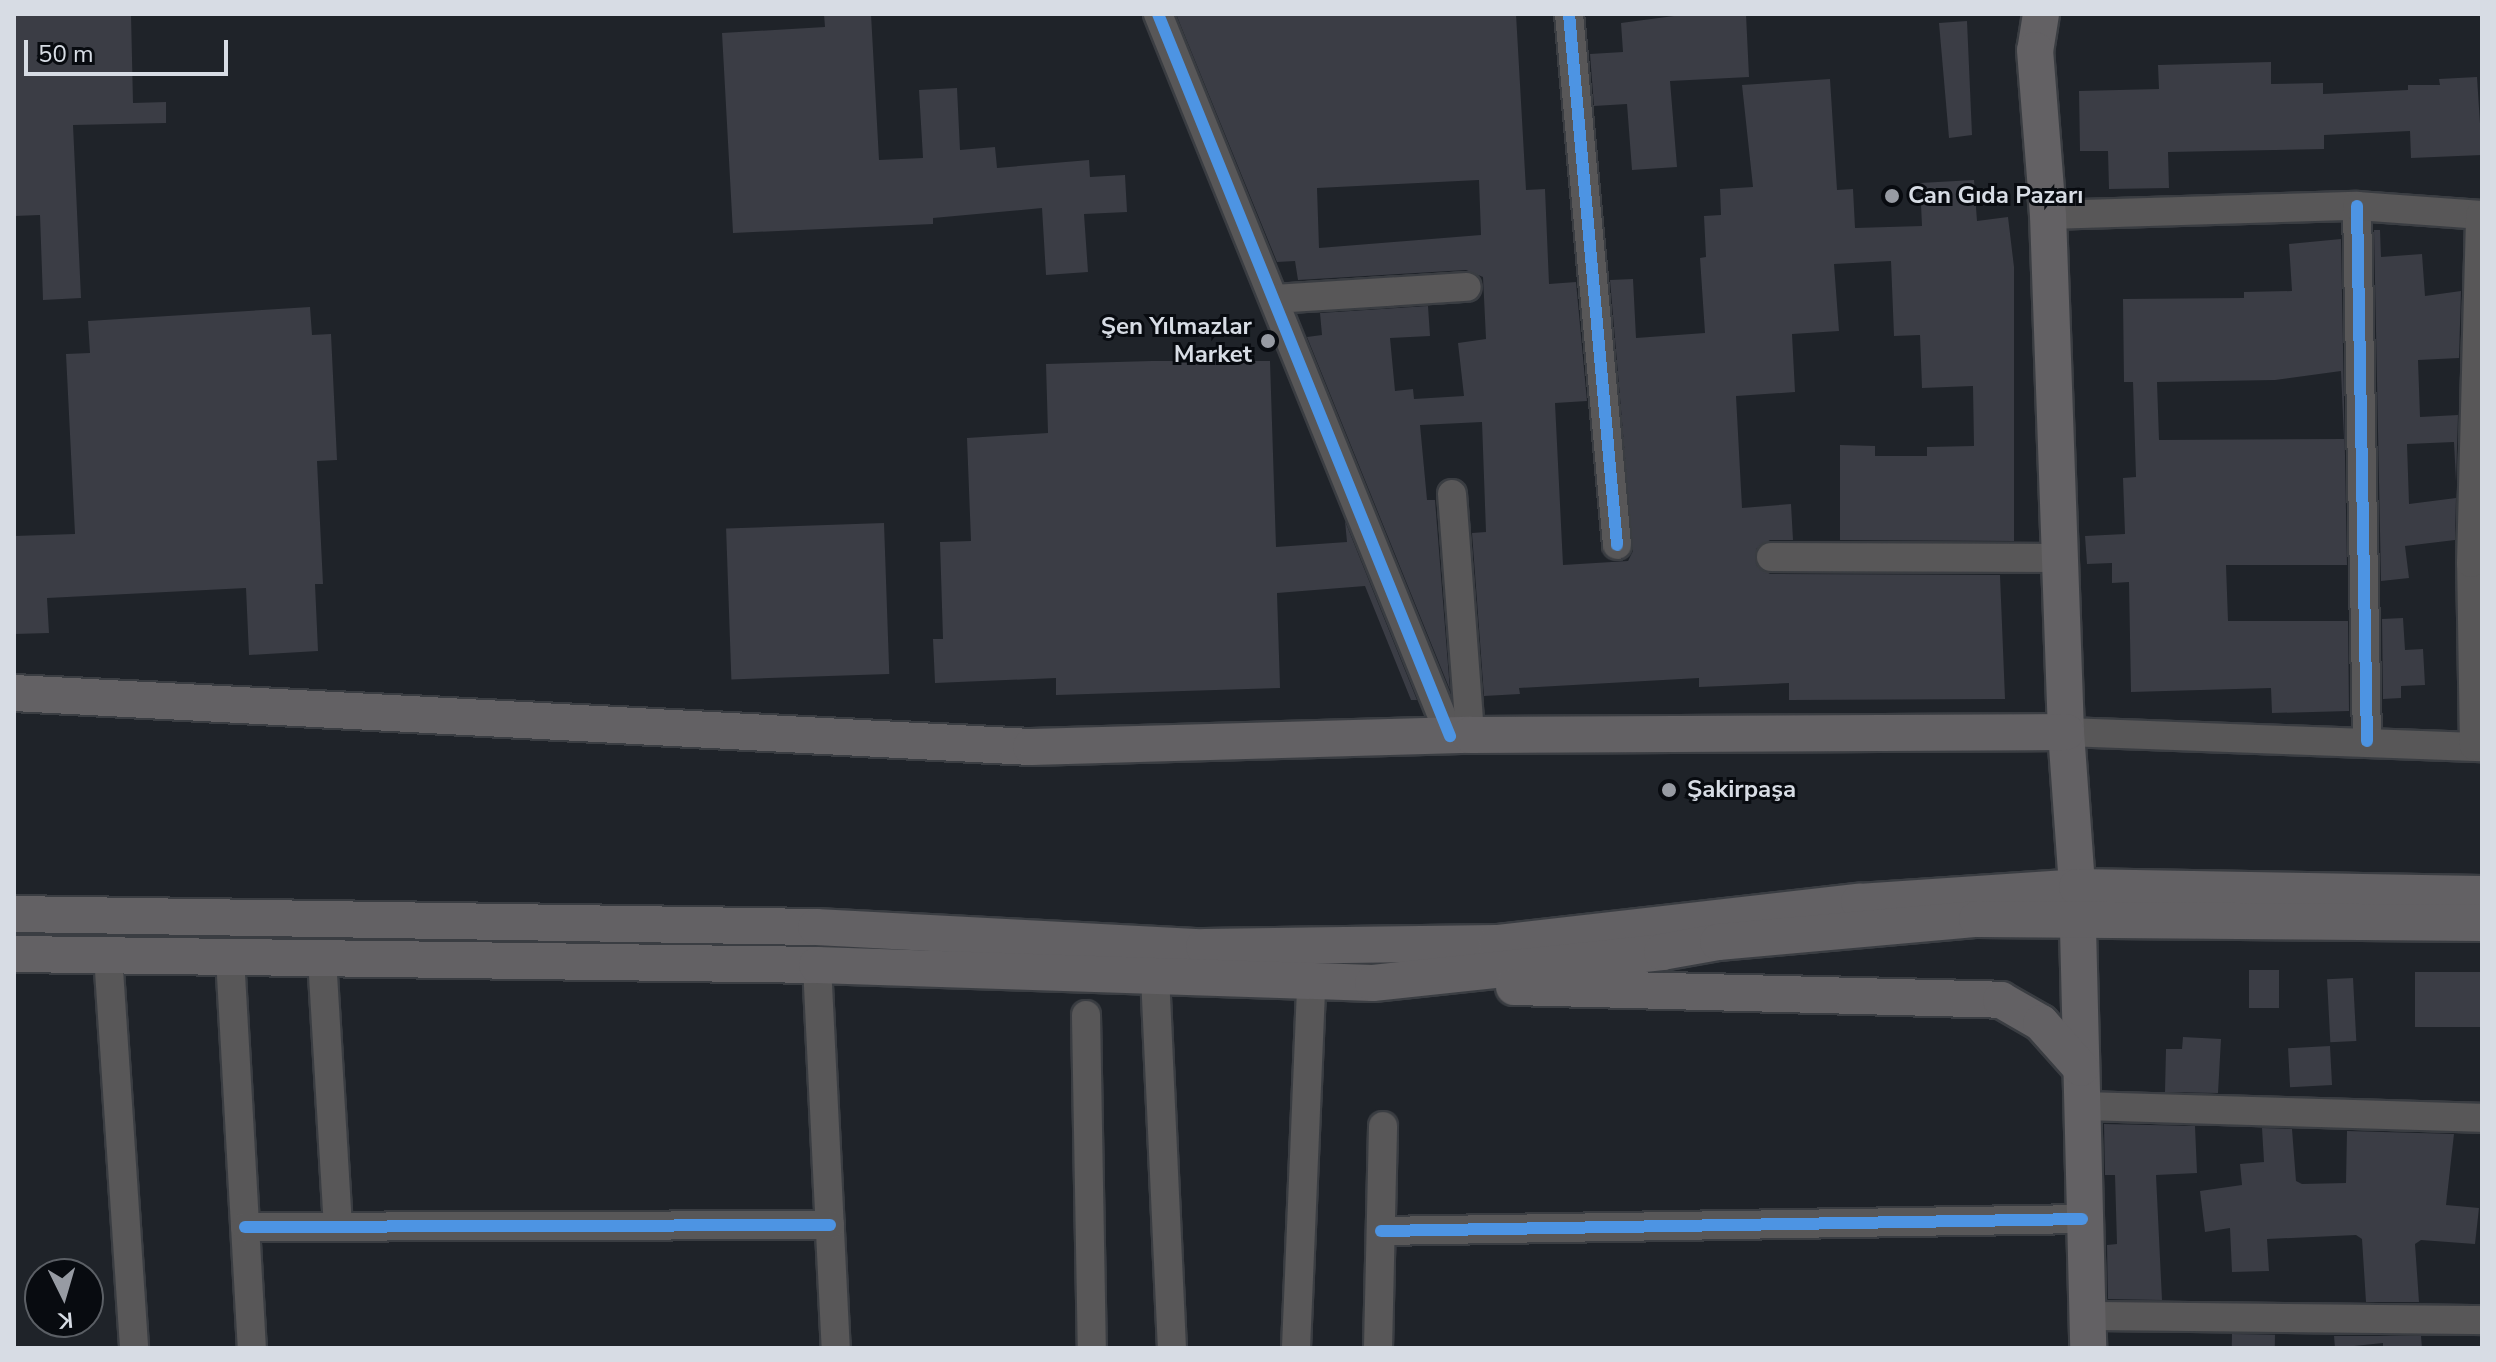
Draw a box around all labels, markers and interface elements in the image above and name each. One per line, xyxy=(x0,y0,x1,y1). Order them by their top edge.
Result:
scale bar xyxy=(28,24,232,74)
text: 50 m xyxy=(38,38,94,70)
place label: Can Gıda Pazarı xyxy=(1908,182,2083,210)
marker: Can Gıda Pazarı xyxy=(1883,187,1901,205)
place label: Şen Yılmazlar Market xyxy=(1101,313,1252,369)
marker: Şen Yılmazlar Market xyxy=(1259,332,1277,350)
place label: Şakirpaşa xyxy=(1687,776,1796,804)
marker: Şakirpaşa xyxy=(1658,779,1680,801)
north arrow xyxy=(24,1258,104,1338)
text: K xyxy=(57,1304,75,1335)

